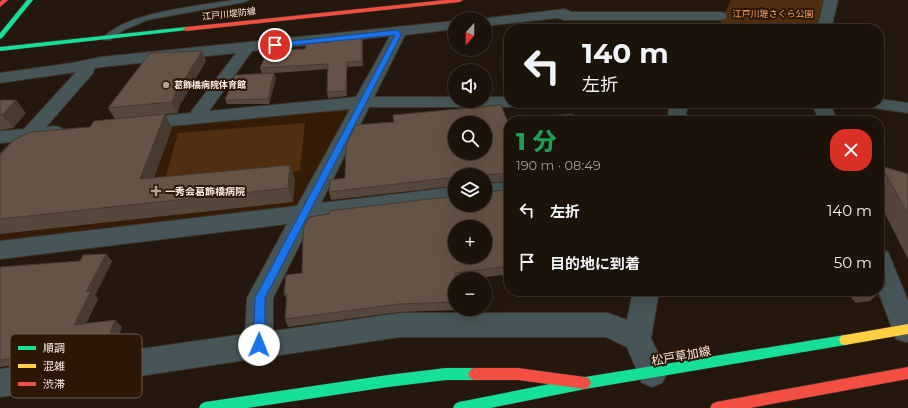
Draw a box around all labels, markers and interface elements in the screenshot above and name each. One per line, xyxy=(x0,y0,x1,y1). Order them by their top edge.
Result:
street label: 江戸川堤防線 xyxy=(202,5,257,22)
park label: 江戸川堤さくら公園 xyxy=(732,8,814,19)
north arrow xyxy=(448,12,492,56)
map controls xyxy=(448,12,492,316)
pin xyxy=(258,28,292,62)
icon: arrive xyxy=(264,34,286,56)
text: 140 m xyxy=(582,36,669,70)
icon: left xyxy=(516,40,568,92)
button: sound xyxy=(448,64,492,108)
text: 左折 xyxy=(582,74,618,96)
place label: 葛飾橋病院体育館 xyxy=(174,79,246,90)
marker: 葛飾橋病院体育館 xyxy=(161,80,171,90)
button: search xyxy=(448,116,492,160)
text: 1 分 xyxy=(516,127,557,156)
button: close xyxy=(830,129,872,171)
text: 190 m · 08:49 xyxy=(516,157,601,173)
button: layers xyxy=(448,168,492,212)
marker: 一秀会葛飾橋病院 xyxy=(150,185,162,197)
place label: 一秀会葛飾橋病院 xyxy=(165,185,245,198)
icon: left xyxy=(516,199,538,221)
text: 140 m xyxy=(827,201,872,220)
text: 左折 xyxy=(550,202,580,221)
button: + xyxy=(448,220,492,264)
icon: arrive xyxy=(516,251,538,273)
text: 50 m xyxy=(834,253,872,272)
text: 目的地に到着 xyxy=(550,254,640,273)
button: − xyxy=(448,272,492,316)
position arrow xyxy=(238,324,280,366)
legend xyxy=(10,334,142,398)
text: 順調 xyxy=(43,341,65,355)
street label: 松戸草加線 xyxy=(650,343,712,368)
text: 混雑 xyxy=(43,359,65,373)
text: 渋滞 xyxy=(43,377,65,391)

